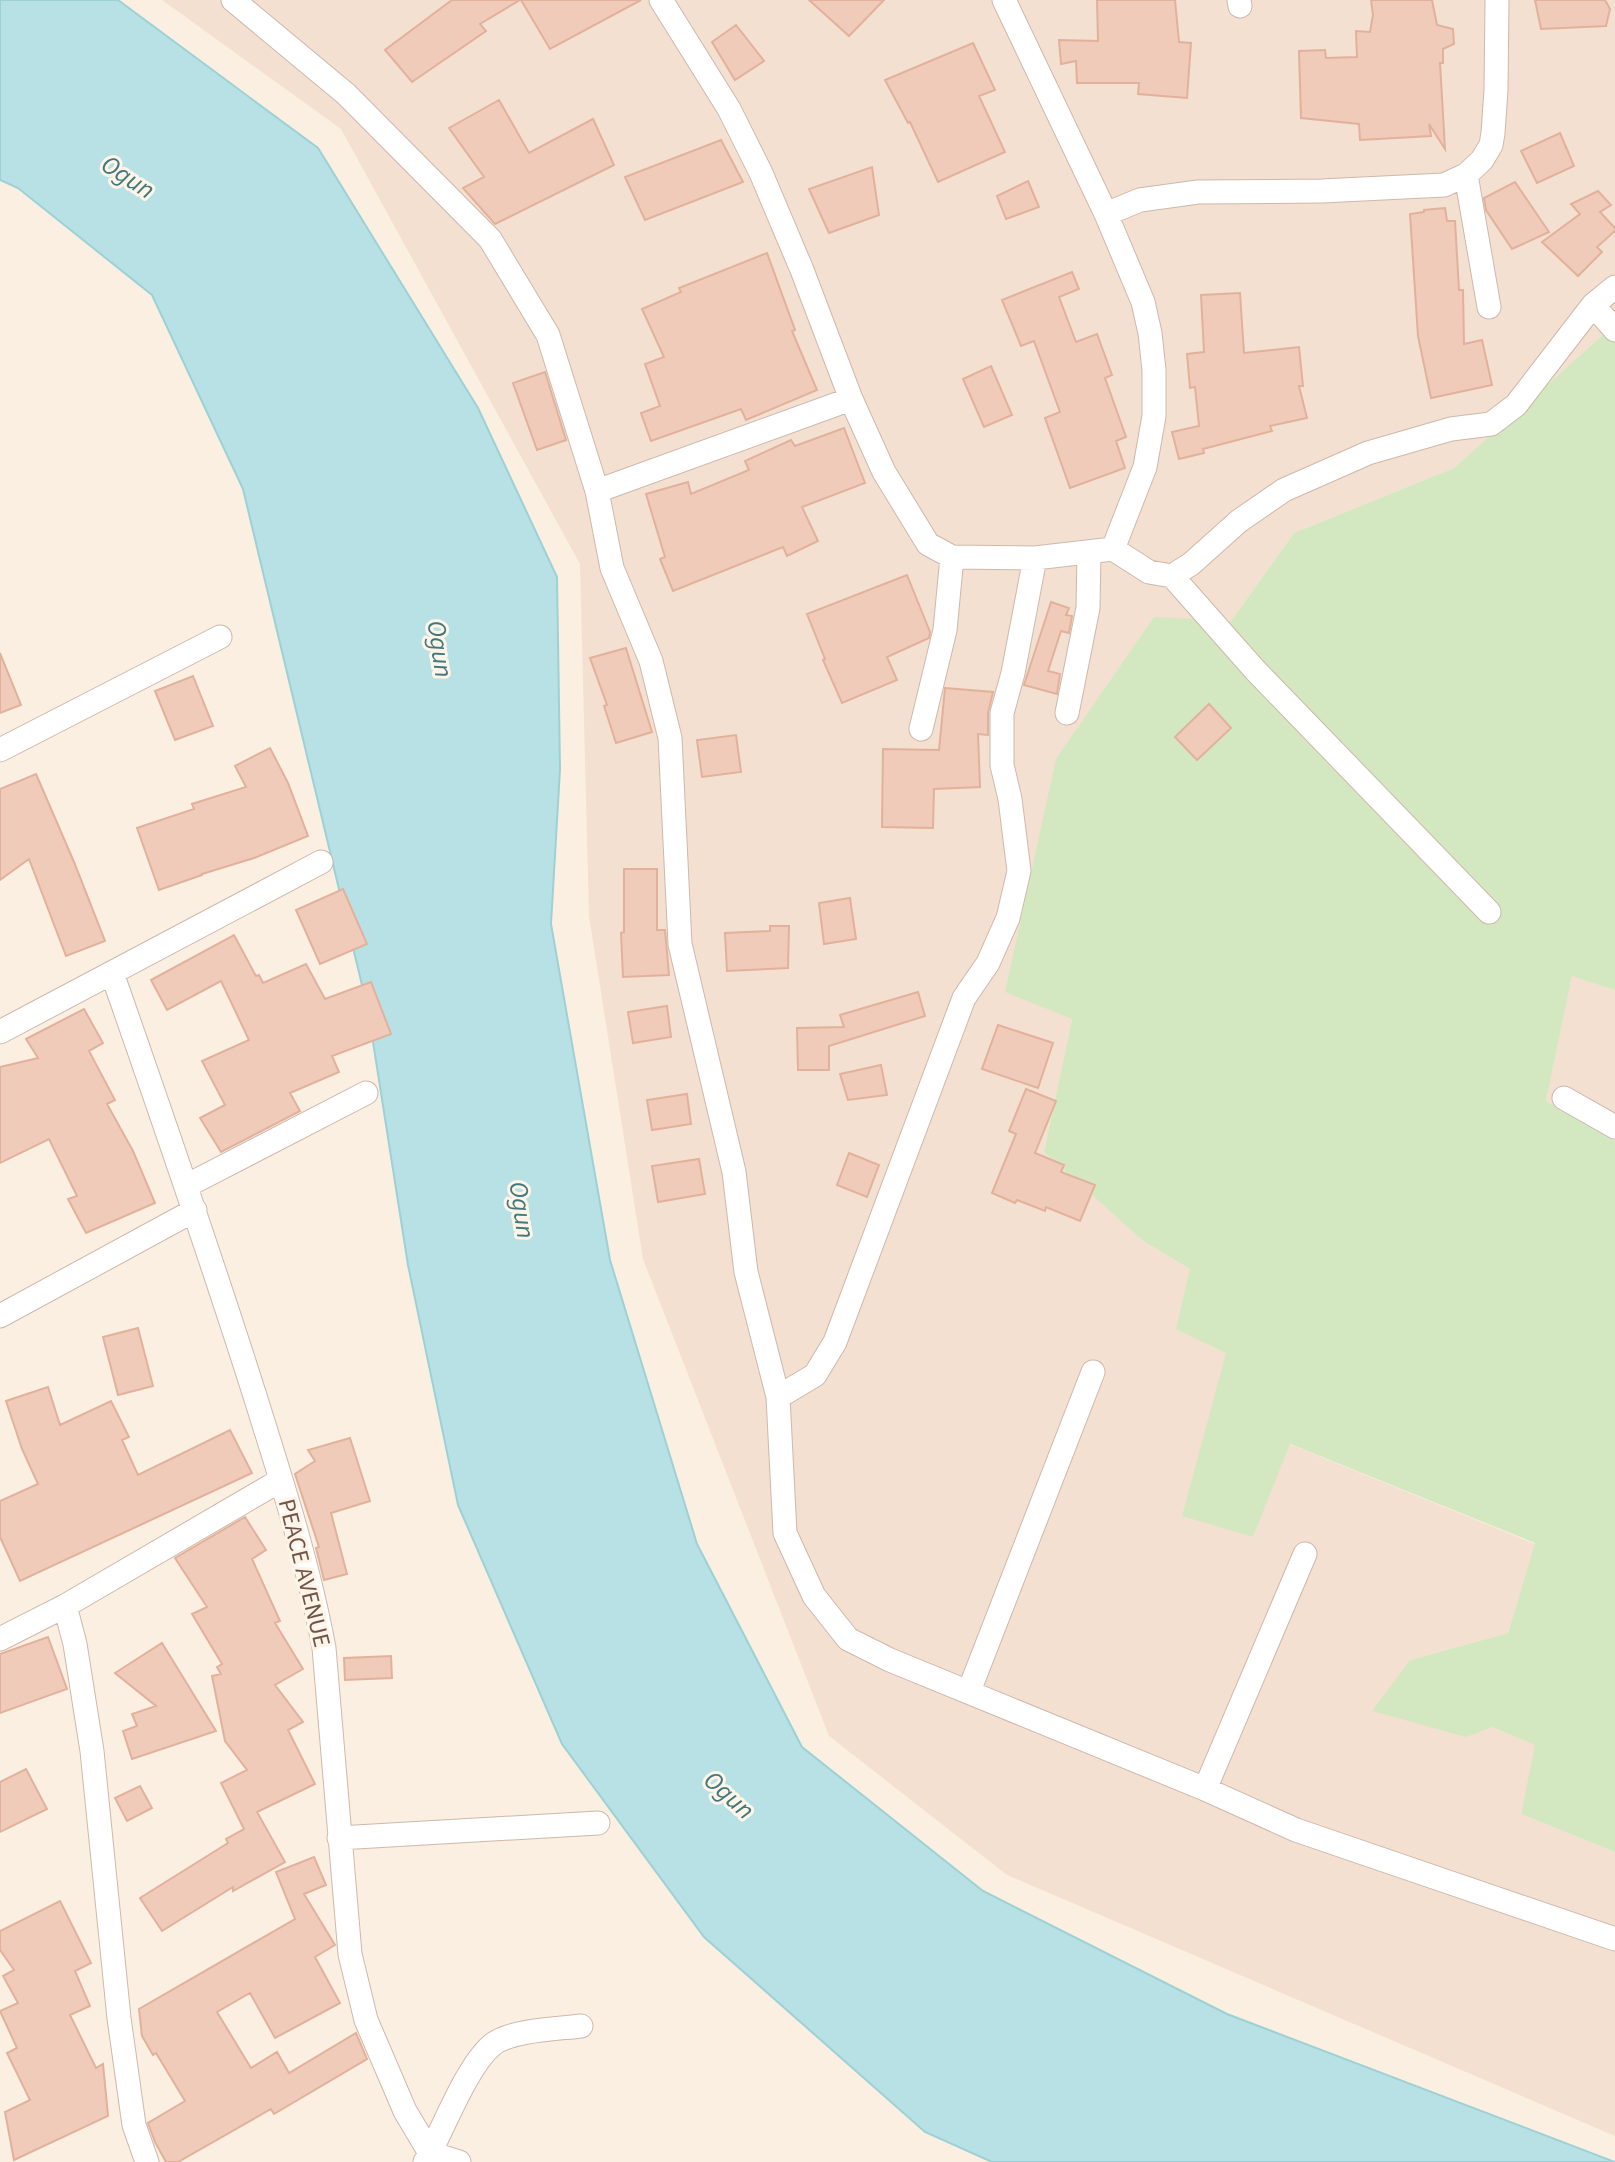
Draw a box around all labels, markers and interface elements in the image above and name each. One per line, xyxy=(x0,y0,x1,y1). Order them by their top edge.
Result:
water label: Ogun xyxy=(94,146,162,208)
water label: Ogun xyxy=(418,618,462,680)
water label: Ogun xyxy=(500,1179,544,1241)
street label: PEACE AVENUE xyxy=(269,1495,339,1651)
water label: Ogun xyxy=(695,1762,763,1828)

